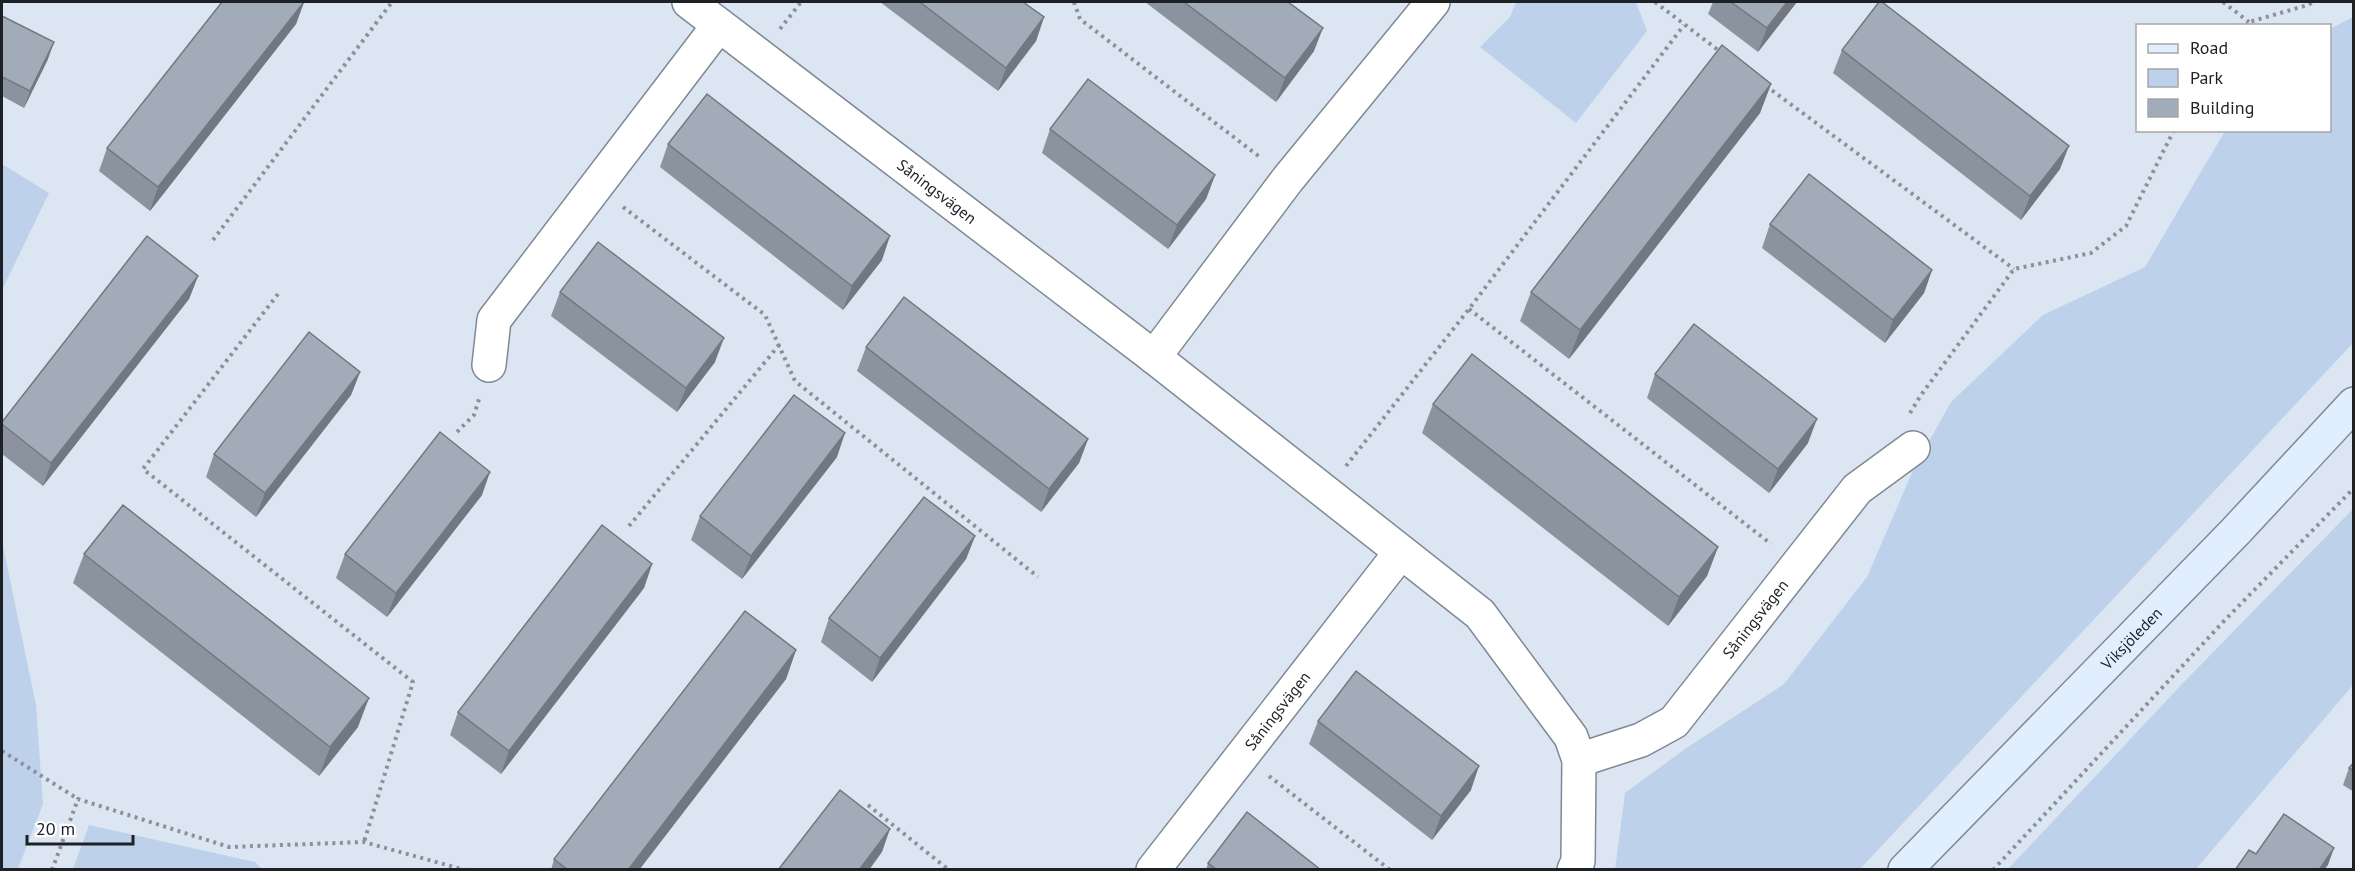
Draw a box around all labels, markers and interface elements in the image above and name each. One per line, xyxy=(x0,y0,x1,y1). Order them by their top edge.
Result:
legend xyxy=(2136,24,2331,132)
text: Road xyxy=(2190,36,2228,59)
text: Park xyxy=(2190,66,2223,89)
text: Building xyxy=(2190,96,2254,119)
street label: Såningsvägen xyxy=(893,155,981,228)
street label: Såningsvägen xyxy=(1718,575,1792,662)
street label: Viksjöleden xyxy=(2096,603,2166,674)
street label: Såningsvägen xyxy=(1240,667,1314,754)
scale bar xyxy=(27,808,134,846)
text: 20 m xyxy=(36,817,75,840)

